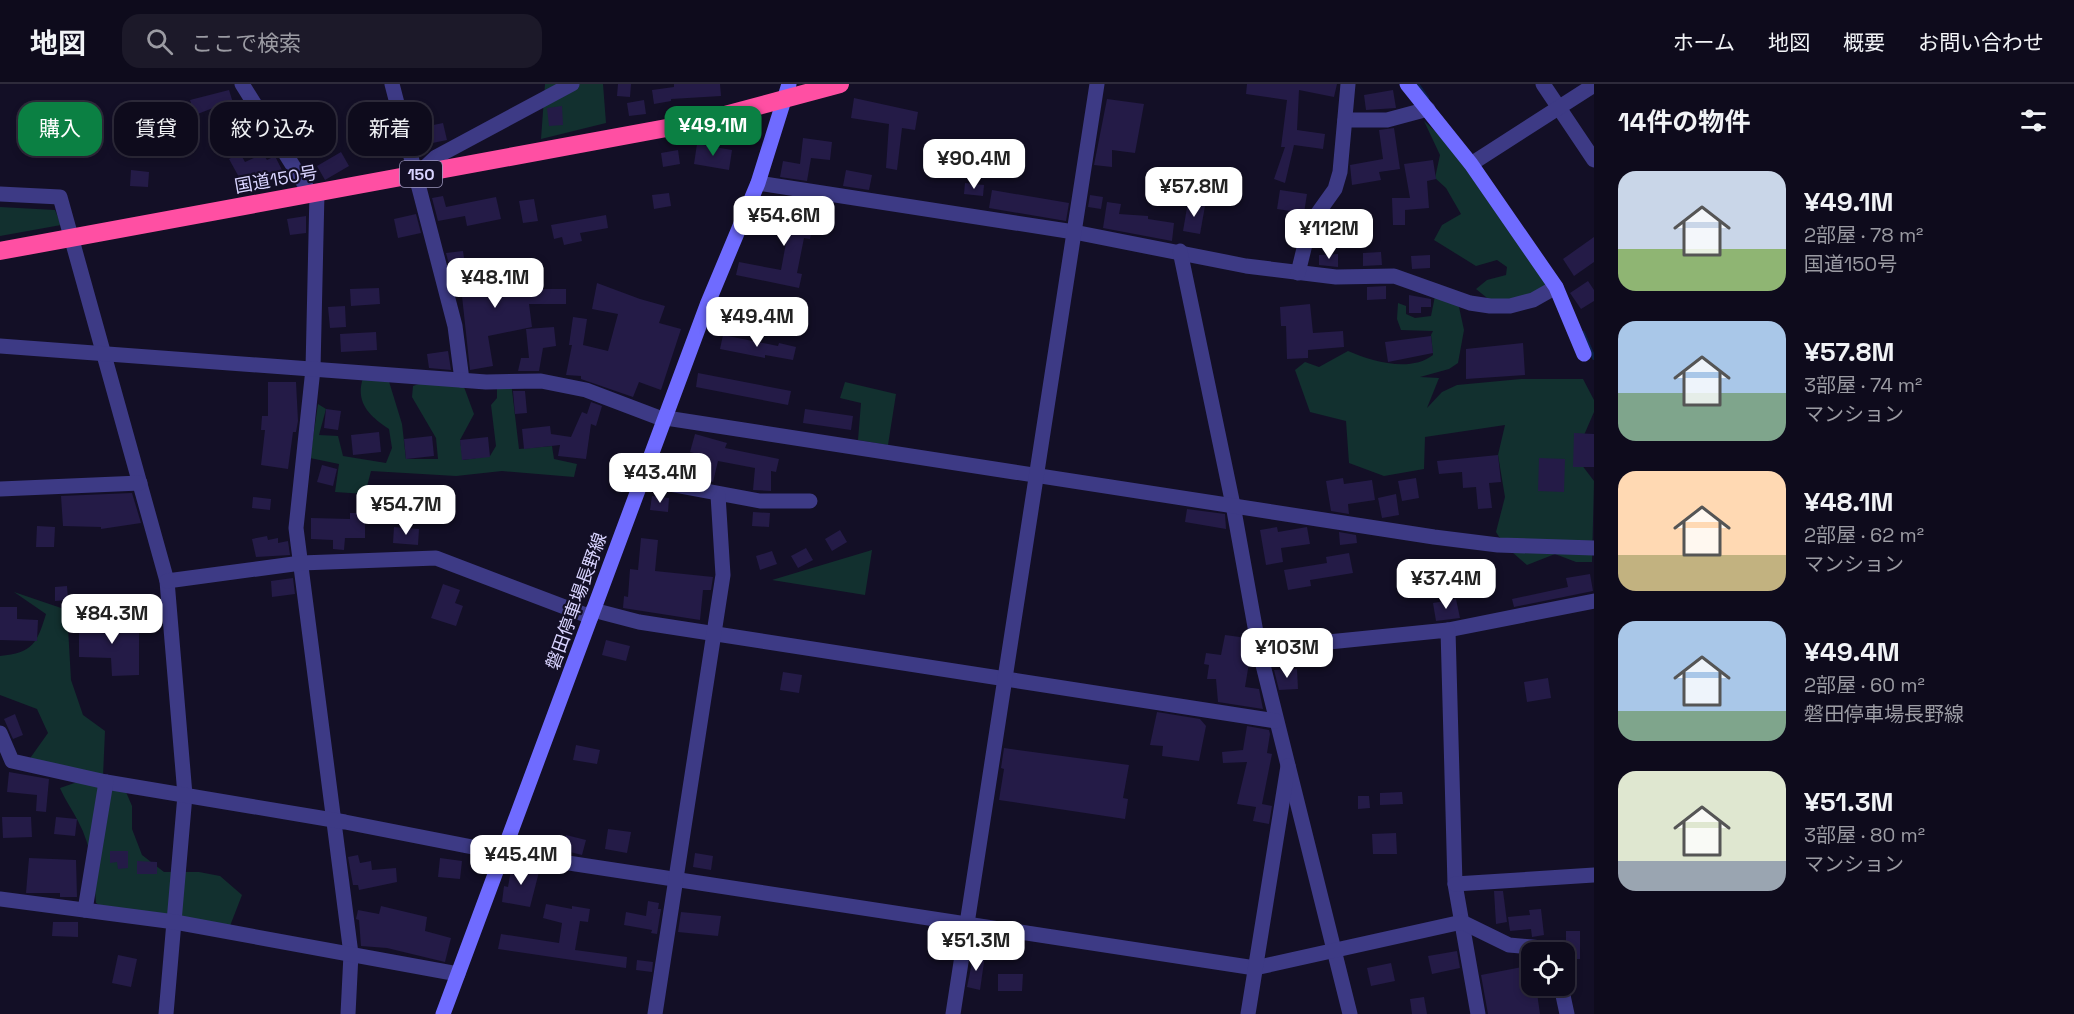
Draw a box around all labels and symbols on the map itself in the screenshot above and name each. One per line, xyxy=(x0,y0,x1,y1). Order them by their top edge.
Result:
pin: ¥49.1M xyxy=(664,106,762,157)
pin: ¥90.4M xyxy=(925,139,1023,190)
street label: 国道150号 xyxy=(233,160,319,198)
road number: 150 xyxy=(400,161,442,187)
pin: ¥57.8M xyxy=(1145,167,1243,218)
pin: ¥54.6M xyxy=(735,196,833,247)
pin: ¥112M xyxy=(1287,209,1371,260)
pin: ¥48.1M xyxy=(446,258,544,309)
pin: ¥49.4M xyxy=(708,297,806,348)
pin: ¥43.4M xyxy=(611,453,709,504)
pin: ¥54.7M xyxy=(357,485,455,536)
street label: 磐田停車場長野線 xyxy=(541,529,611,673)
pin: ¥37.4M xyxy=(1397,559,1495,610)
pin: ¥84.3M xyxy=(63,594,161,645)
pin: ¥103M xyxy=(1245,628,1329,679)
pin: ¥45.4M xyxy=(472,835,570,886)
pin: ¥51.3M xyxy=(927,921,1025,972)

